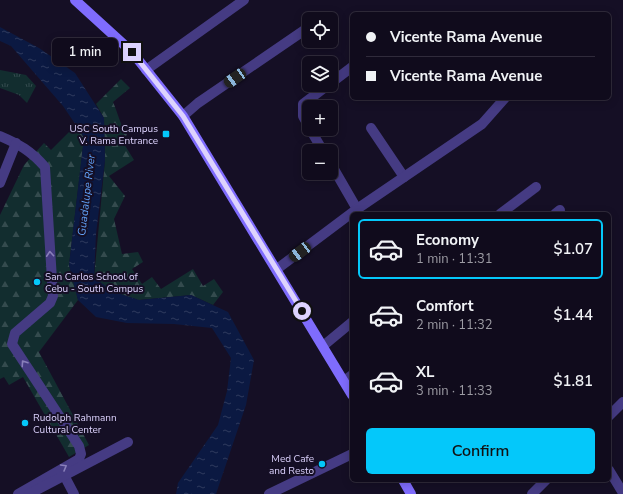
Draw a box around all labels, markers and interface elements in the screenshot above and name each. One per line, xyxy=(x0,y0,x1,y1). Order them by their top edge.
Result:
map controls xyxy=(302,12,338,180)
button: locate xyxy=(302,12,338,48)
text: Vicente Rama Avenue xyxy=(390,27,542,47)
callout: 1 min xyxy=(52,38,118,66)
text: 1 min xyxy=(68,43,102,61)
route end xyxy=(123,43,141,61)
button: layers xyxy=(302,56,338,92)
car xyxy=(222,66,248,90)
text: Vicente Rama Avenue xyxy=(390,66,542,86)
button: + xyxy=(302,100,338,136)
place label: USC South Campus V. Rama Entrance xyxy=(70,122,158,148)
marker: USC South Campus V. Rama Entrance xyxy=(161,129,171,139)
button: − xyxy=(302,144,338,180)
water label: Guadalupe River xyxy=(74,152,99,237)
text: Economy xyxy=(416,230,479,250)
icon: car xyxy=(368,231,404,267)
text: $1.07 xyxy=(553,239,593,259)
car xyxy=(287,240,313,264)
text: 1 min · 11:31 xyxy=(416,250,492,268)
one-way arrow xyxy=(46,251,55,257)
place label: San Carlos School of Cebu - South Campus xyxy=(45,270,143,296)
marker: San Carlos School of Cebu - South Campus xyxy=(32,277,42,287)
text: Comfort xyxy=(416,296,473,316)
icon: car xyxy=(368,297,404,333)
route start xyxy=(293,302,311,320)
text: $1.44 xyxy=(553,305,593,325)
text: 2 min · 11:32 xyxy=(416,316,492,334)
one-way arrow xyxy=(21,360,29,367)
text: XL xyxy=(416,362,435,382)
icon: car xyxy=(368,363,404,399)
text: $1.81 xyxy=(553,371,593,391)
text: 3 min · 11:33 xyxy=(416,382,492,400)
place label: Rudolph Rahmann Cultural Center xyxy=(33,411,117,437)
marker: Rudolph Rahmann Cultural Center xyxy=(20,418,30,428)
button: Confirm xyxy=(366,428,595,474)
place label: Med Cafe and Resto xyxy=(269,452,314,478)
marker: Med Cafe and Resto xyxy=(317,459,327,469)
one-way arrow xyxy=(60,465,67,472)

